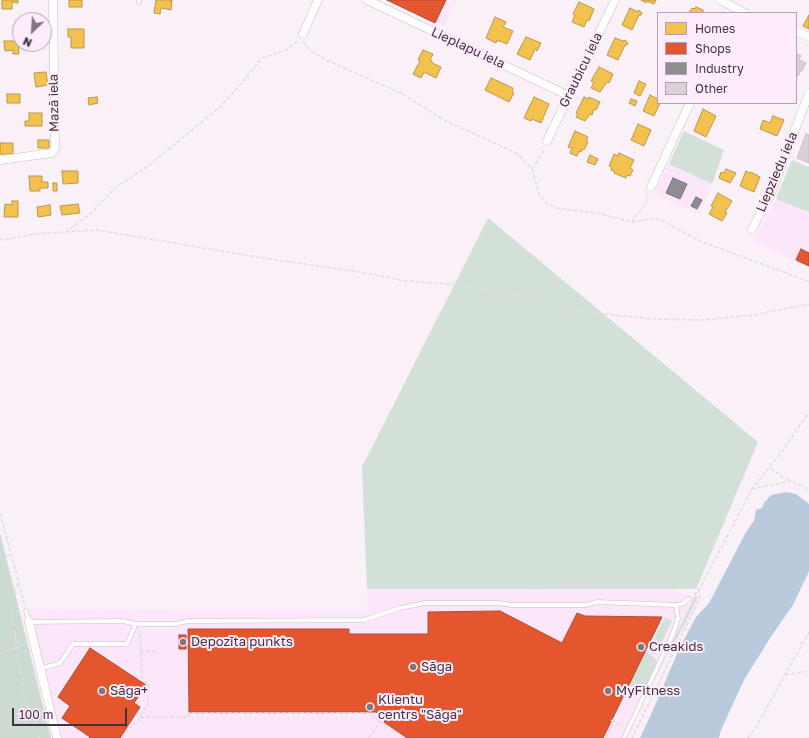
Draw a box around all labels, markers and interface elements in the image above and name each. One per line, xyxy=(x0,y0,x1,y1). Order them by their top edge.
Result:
north arrow xyxy=(12,12,52,52)
legend xyxy=(657,12,797,104)
text: Homes xyxy=(695,21,735,36)
street label: Lieplapu iela xyxy=(429,24,507,72)
street label: Graubicu iela xyxy=(556,30,606,110)
text: N xyxy=(21,35,34,50)
text: Shops xyxy=(695,41,731,56)
text: Industry xyxy=(695,61,744,76)
street label: Mazā iela xyxy=(46,74,62,132)
text: Other xyxy=(695,81,728,96)
street label: Liepziedu iela xyxy=(753,129,801,215)
place label: Depozīta punkts xyxy=(191,634,293,650)
marker: Depozīta punkts xyxy=(178,637,188,647)
place label: Creakids xyxy=(649,639,703,655)
marker: Creakids xyxy=(636,642,646,652)
place label: Sāga xyxy=(421,659,452,675)
marker: Sāga xyxy=(408,662,418,672)
place label: Sāga+ xyxy=(110,683,148,699)
place label: MyFitness xyxy=(616,683,680,699)
marker: Sāga+ xyxy=(97,686,107,696)
marker: MyFitness xyxy=(603,686,613,696)
place label: Klientu centrs "Sāga" xyxy=(378,692,462,723)
scale bar xyxy=(14,700,129,726)
marker: Klientu centrs "Sāga" xyxy=(365,702,375,712)
text: 100 m xyxy=(19,707,53,722)

